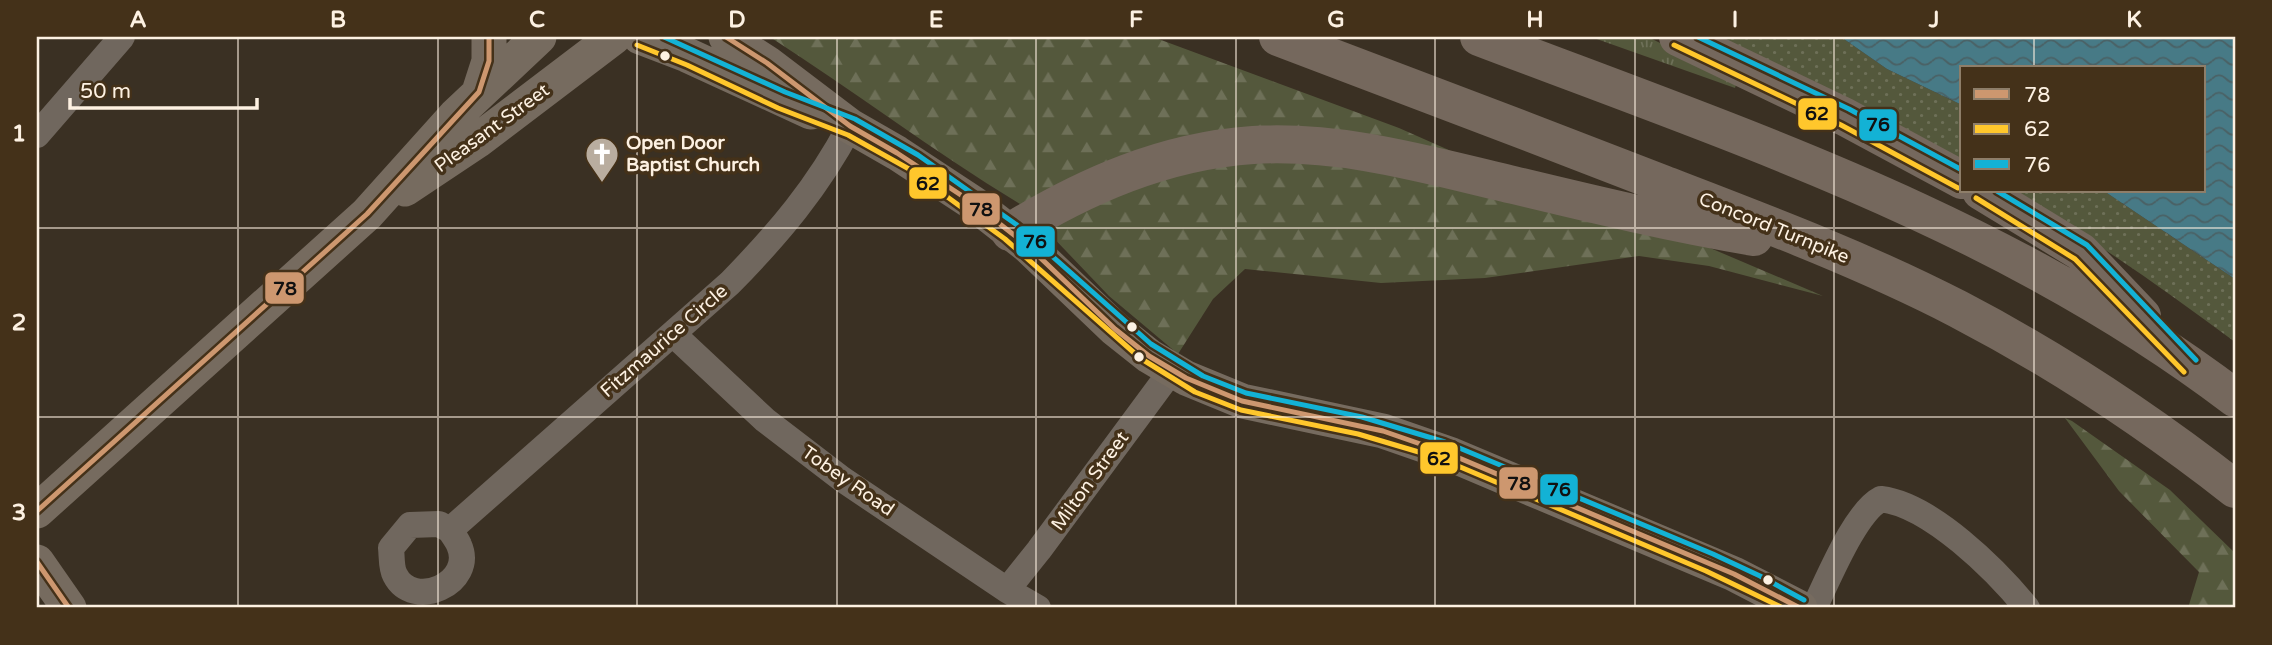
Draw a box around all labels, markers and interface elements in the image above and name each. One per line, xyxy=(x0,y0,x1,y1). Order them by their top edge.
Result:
text: A xyxy=(129,6,147,34)
text: B xyxy=(330,6,346,34)
text: C xyxy=(529,6,545,34)
text: D xyxy=(728,6,746,34)
text: E xyxy=(929,6,943,34)
text: F xyxy=(1129,6,1143,34)
text: G xyxy=(1327,6,1345,34)
text: H xyxy=(1526,6,1544,34)
text: I xyxy=(1732,6,1738,34)
text: J xyxy=(1928,6,1939,34)
text: K xyxy=(2126,6,2142,34)
unlabelled marker xyxy=(658,49,672,63)
scale bar xyxy=(70,66,257,110)
legend xyxy=(1960,66,2206,192)
text: 50 m xyxy=(80,79,131,104)
street label: Pleasant Street xyxy=(430,79,554,177)
text: 78 xyxy=(2024,83,2050,108)
line badge: 62 xyxy=(1797,97,1838,131)
text: 62 xyxy=(1805,103,1829,125)
line badge: 76 xyxy=(1858,108,1898,142)
text: 76 xyxy=(1866,114,1890,136)
text: 62 xyxy=(2024,117,2050,142)
text: 1 xyxy=(12,120,26,148)
place label: Open Door Baptist Church xyxy=(626,132,760,177)
church icon: Open Door Baptist Church xyxy=(583,135,621,184)
text: 76 xyxy=(2024,153,2050,178)
line badge: 62 xyxy=(908,166,948,200)
text: 62 xyxy=(916,173,940,195)
street label: Concord Turnpike xyxy=(1696,188,1852,268)
line badge: 78 xyxy=(961,192,1001,226)
text: 78 xyxy=(969,199,993,221)
line badge: 76 xyxy=(1015,225,1056,258)
text: 76 xyxy=(1023,231,1047,253)
line badge: 78 xyxy=(264,271,305,305)
text: 78 xyxy=(273,278,297,300)
street label: Fitzmaurice Circle xyxy=(596,280,732,402)
text: 2 xyxy=(12,309,26,337)
unlabelled marker xyxy=(1125,320,1139,334)
unlabelled marker xyxy=(1132,350,1146,364)
street label: Milton Street xyxy=(1047,427,1133,535)
street label: Tobey Road xyxy=(798,441,898,521)
line badge: 62 xyxy=(1419,441,1459,475)
text: 62 xyxy=(1427,448,1451,470)
line badge: 78 xyxy=(1498,466,1539,500)
text: 78 xyxy=(1507,473,1531,495)
line badge: 76 xyxy=(1539,473,1579,506)
text: 76 xyxy=(1547,479,1571,501)
text: 3 xyxy=(12,499,26,527)
unlabelled marker xyxy=(1761,573,1775,587)

